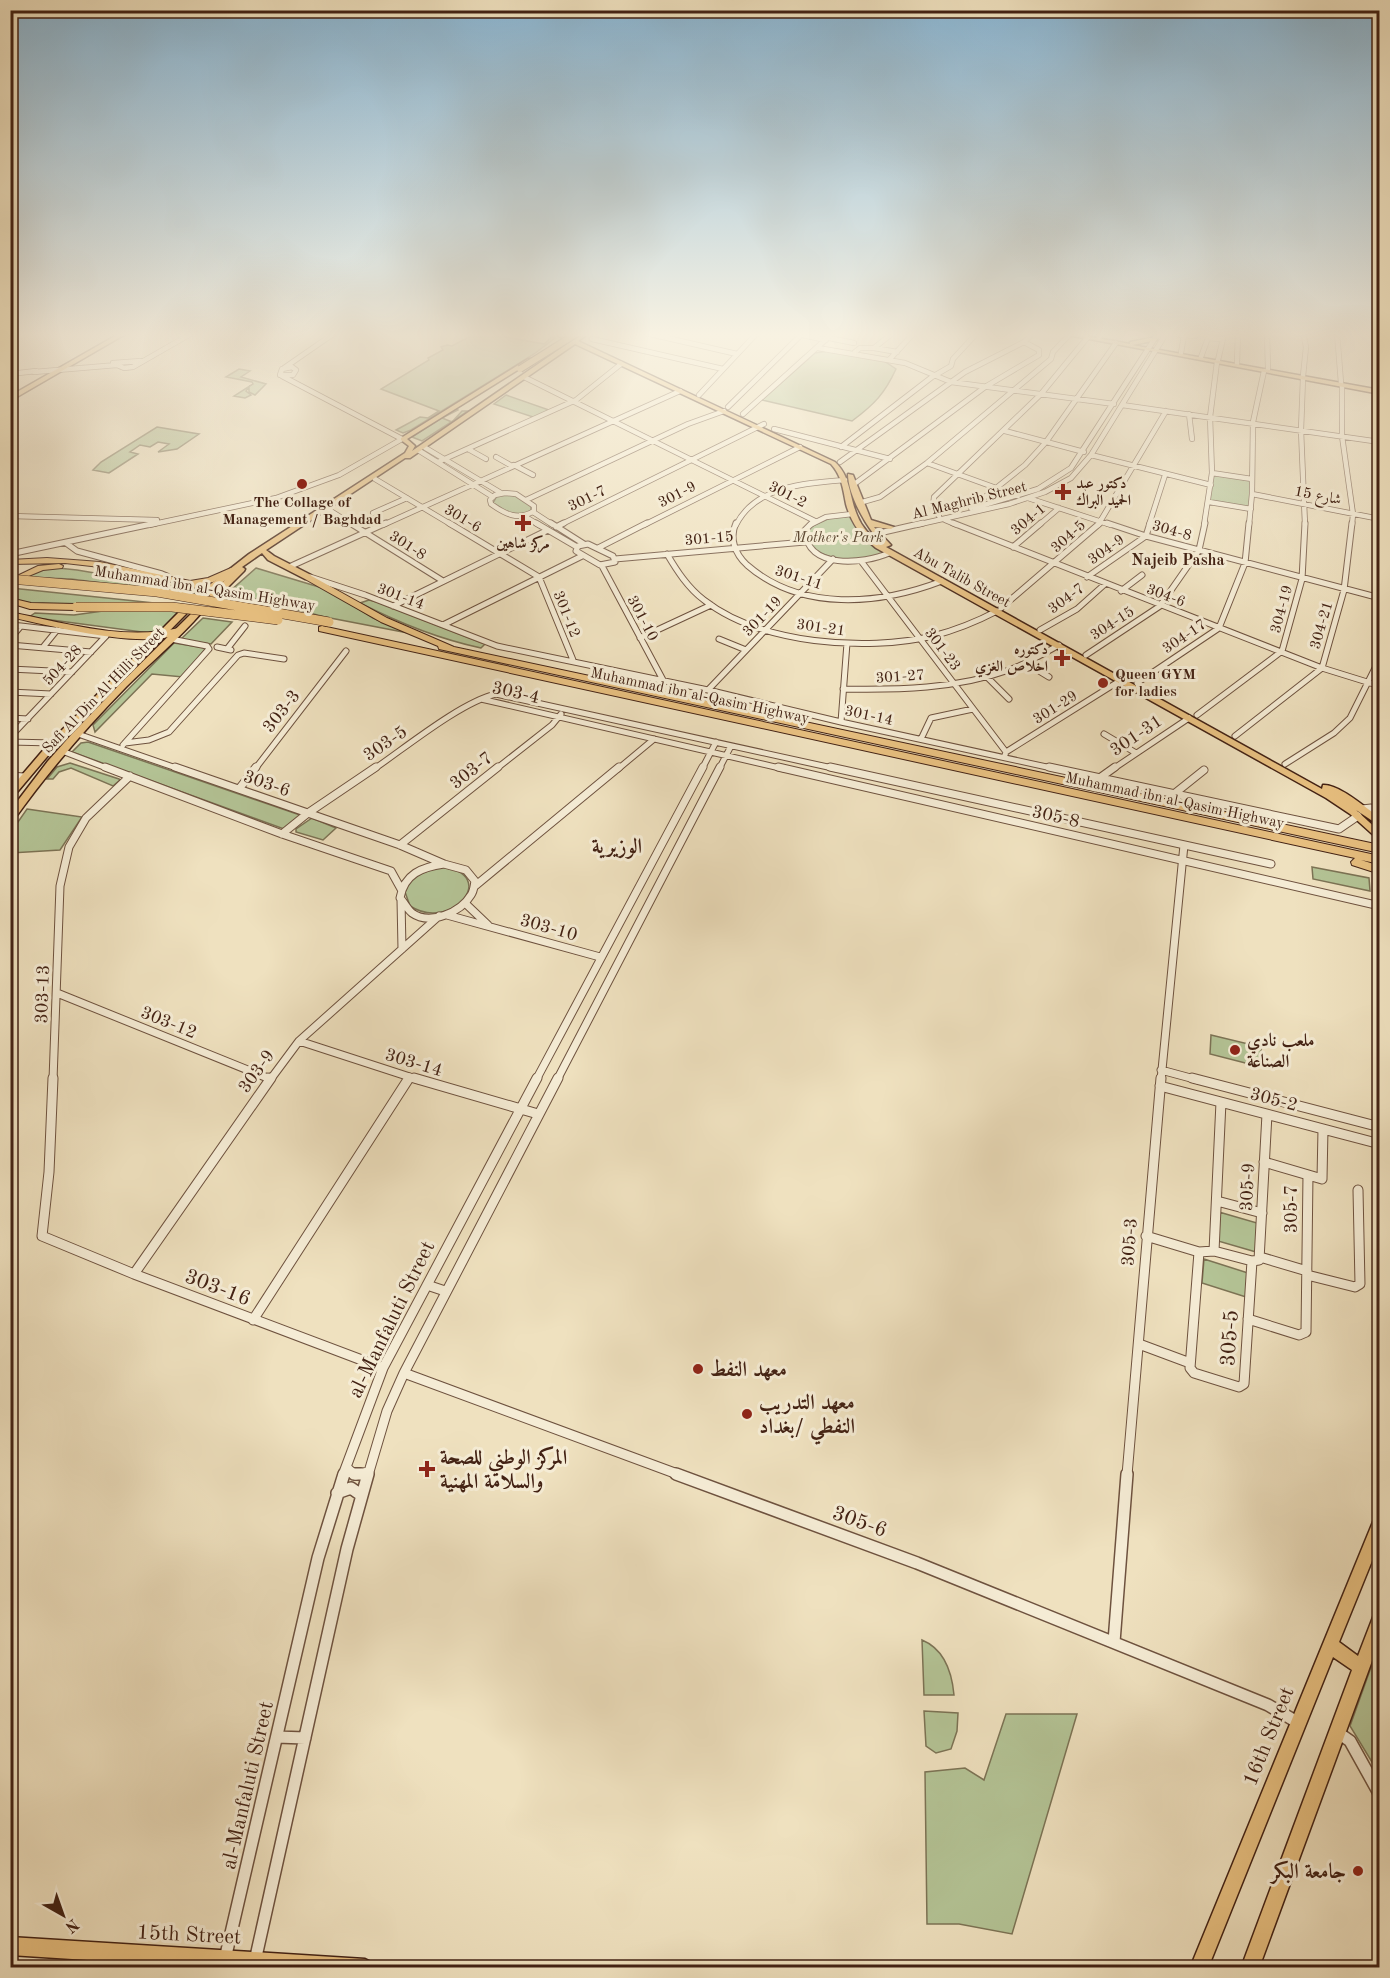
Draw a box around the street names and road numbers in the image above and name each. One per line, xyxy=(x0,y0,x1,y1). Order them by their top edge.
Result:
street label: 301-9 xyxy=(656,479,699,511)
street label: 301-2 xyxy=(766,479,809,511)
street label: Al Maghrib Street xyxy=(910,480,1028,523)
street label: 301-7 xyxy=(566,484,609,515)
street label: شارع 15 xyxy=(1292,485,1343,512)
street label: 304-1 xyxy=(1009,501,1049,539)
street label: 301-6 xyxy=(441,502,483,536)
street label: 304-5 xyxy=(1049,518,1089,556)
street label: 304-8 xyxy=(1150,519,1193,544)
street label: 301-8 xyxy=(386,529,428,564)
street label: 301-15 xyxy=(684,530,734,549)
street label: 304-9 xyxy=(1086,533,1128,568)
street label: Abu Talib Street xyxy=(910,545,1012,611)
street label: 301-11 xyxy=(773,564,824,593)
street label: Muhammad ibn al-Qasim Highway xyxy=(93,565,316,614)
street label: 304-7 xyxy=(1046,581,1088,617)
street label: 301-14 xyxy=(375,582,426,613)
street label: 304-6 xyxy=(1144,582,1187,611)
street label: 304-19 xyxy=(1269,584,1296,635)
street label: 301-12 xyxy=(549,589,582,640)
street label: 301-10 xyxy=(624,594,660,644)
street label: 301-19 xyxy=(741,594,786,640)
street label: 304-21 xyxy=(1308,600,1336,651)
street label: 304-15 xyxy=(1088,605,1137,644)
street label: 304-17 xyxy=(1160,617,1209,657)
street label: 301-21 xyxy=(795,618,846,639)
street label: Safi Al Din Al Hilli Street xyxy=(40,625,168,757)
street label: 301-23 xyxy=(921,626,963,674)
street label: 504-28 xyxy=(41,643,85,689)
street label: Muhammad ibn al-Qasim Highway xyxy=(589,666,811,727)
street label: 301-27 xyxy=(875,668,925,687)
street label: 303-4 xyxy=(490,679,541,707)
street label: 303-3 xyxy=(260,687,304,736)
street label: 301-29 xyxy=(1031,689,1081,728)
street label: 301-14 xyxy=(843,704,894,729)
street label: 301-31 xyxy=(1107,712,1166,760)
street label: 303-5 xyxy=(360,723,411,765)
street label: 303-7 xyxy=(447,749,496,793)
street label: 303-6 xyxy=(241,768,292,800)
street label: Muhammad ibn al-Qasim Highway xyxy=(1064,771,1286,832)
street label: 305-8 xyxy=(1030,803,1081,831)
street label: 303-10 xyxy=(518,911,580,945)
street label: 303-13 xyxy=(33,964,53,1024)
street label: 303-12 xyxy=(138,1004,199,1042)
street label: 303-14 xyxy=(383,1046,444,1080)
street label: 303-9 xyxy=(235,1047,278,1096)
street label: 305-2 xyxy=(1248,1085,1299,1115)
street label: 305-9 xyxy=(1238,1162,1258,1212)
street label: 305-7 xyxy=(1283,1185,1301,1233)
street label: 305-3 xyxy=(1119,1217,1141,1267)
street label: al-Manfaluti Street xyxy=(345,1238,439,1402)
street label: 303-16 xyxy=(182,1266,253,1311)
street label: 305-5 xyxy=(1218,1309,1243,1367)
street label: 305-6 xyxy=(829,1503,890,1542)
street label: 16th Street xyxy=(1240,1684,1299,1789)
street label: al-Manfaluti Street xyxy=(219,1699,278,1871)
street label: 15th Street xyxy=(136,1922,242,1949)

